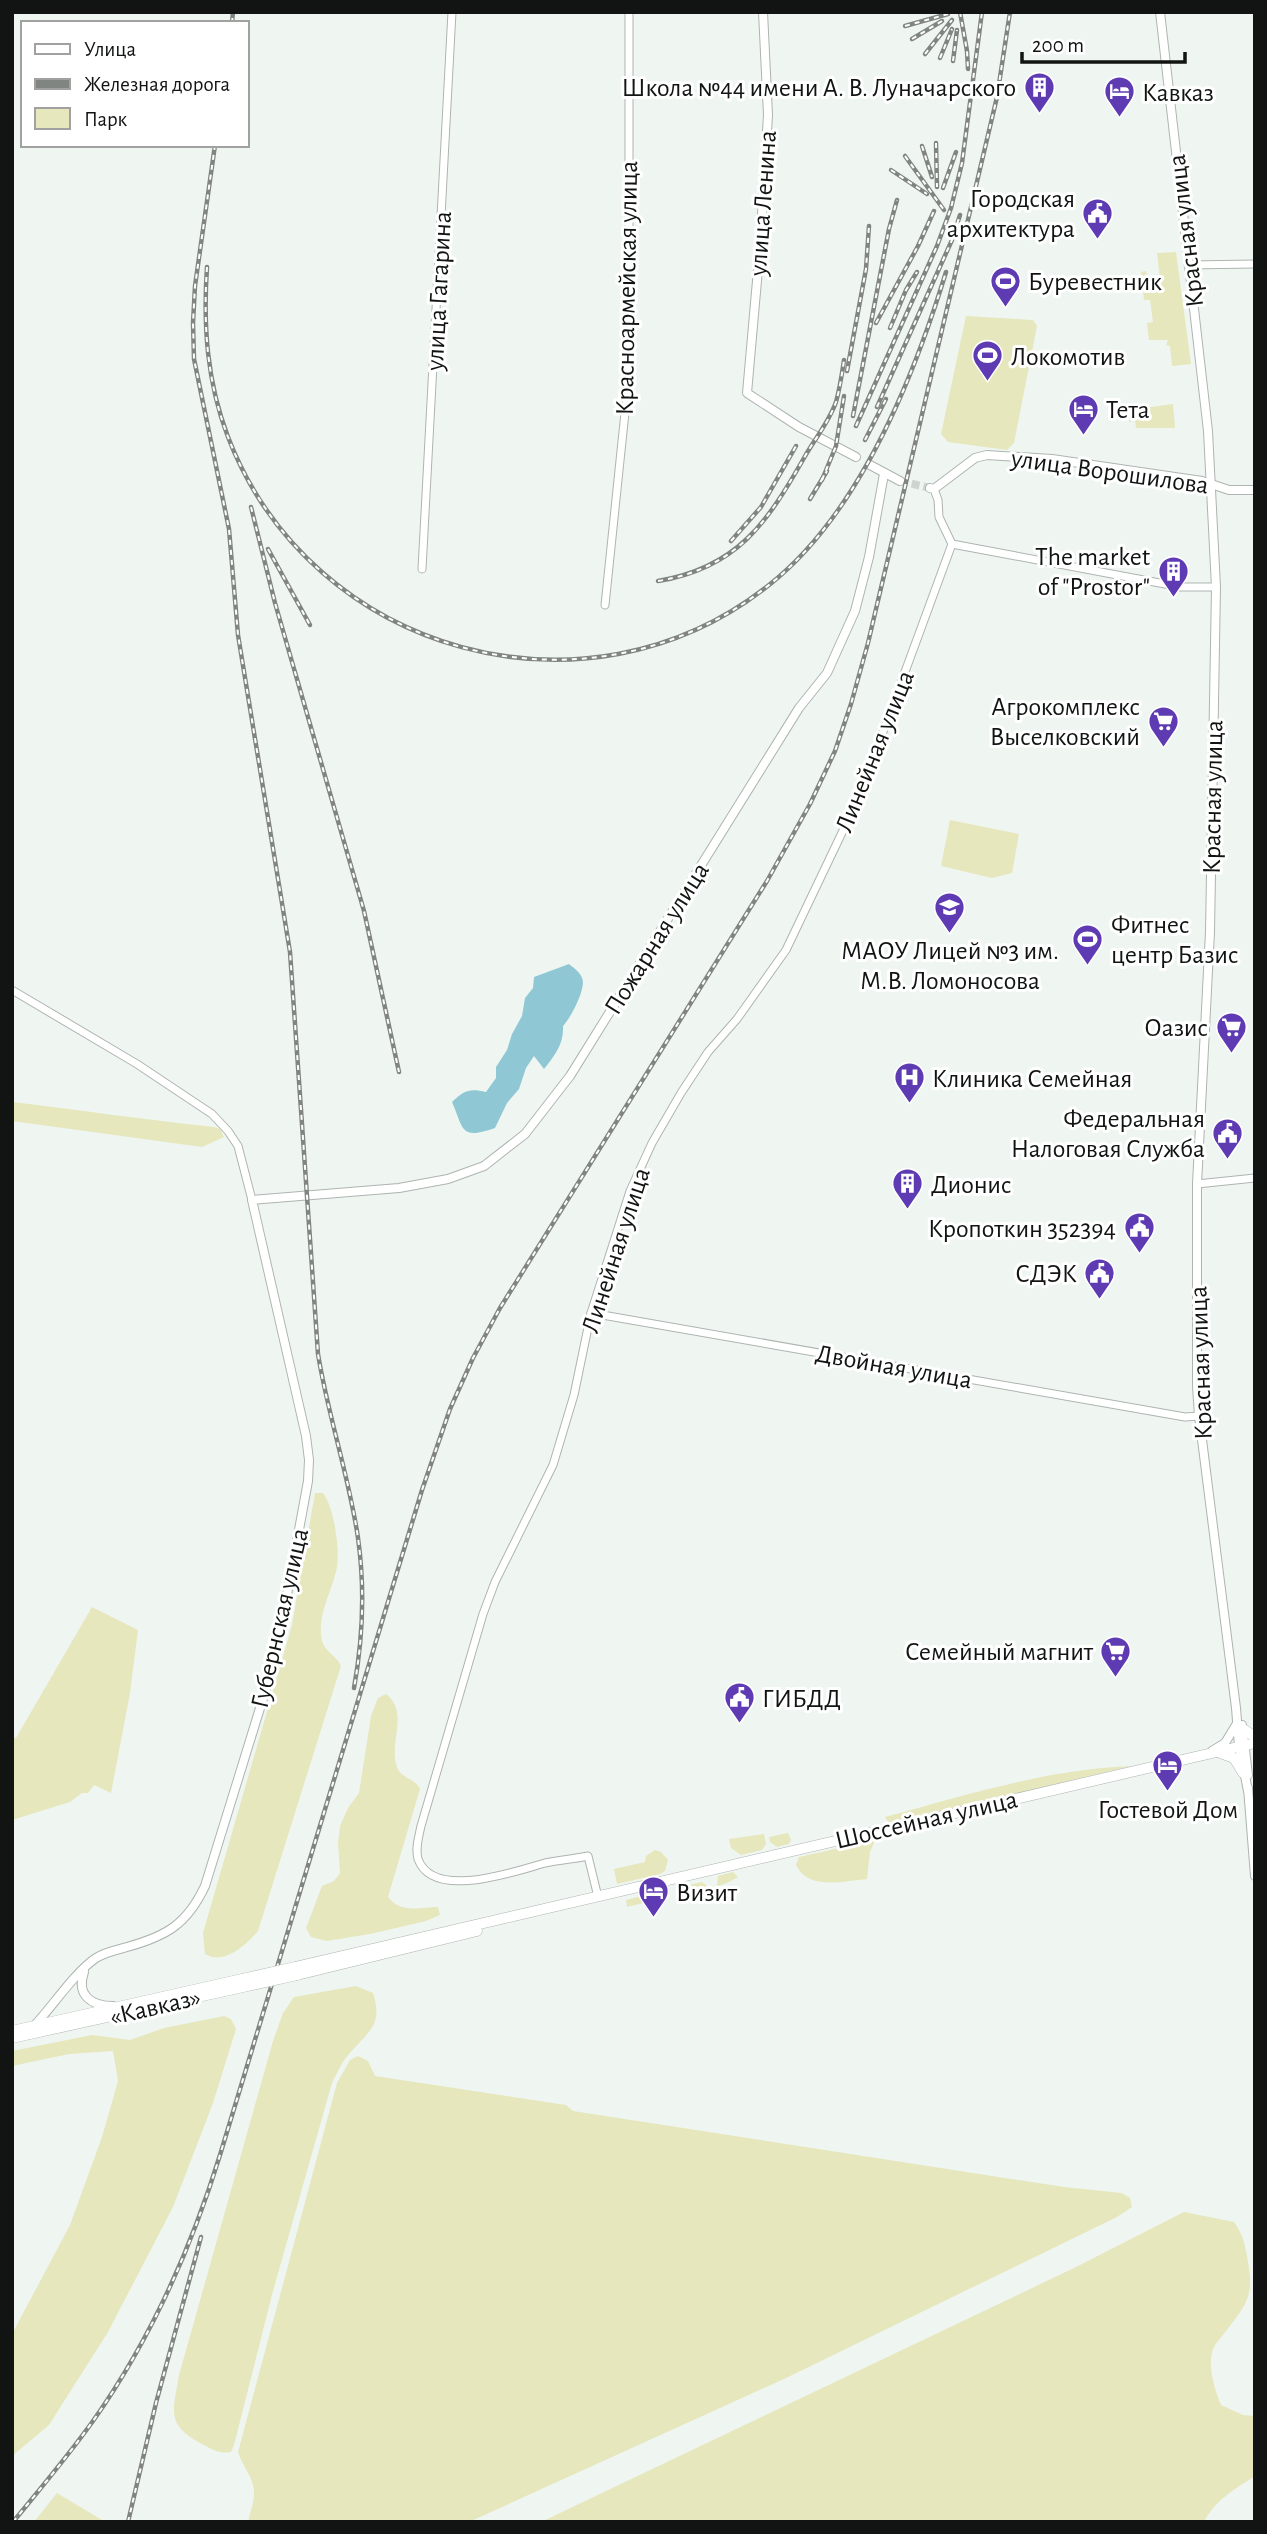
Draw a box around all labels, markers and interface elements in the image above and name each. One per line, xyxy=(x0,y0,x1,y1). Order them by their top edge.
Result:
legend xyxy=(21,21,248,147)
scale bar xyxy=(1022,21,1185,65)
text: 200 m xyxy=(1032,35,1084,56)
text: Улица xyxy=(84,39,137,60)
building icon: Школа №44 имени А. В. Луначарского xyxy=(1022,70,1056,114)
text: Железная дорога xyxy=(84,74,231,95)
place label: Школа №44 имени А. В. Луначарского xyxy=(621,75,1016,101)
hotel icon: Кавказ xyxy=(1102,75,1136,119)
place label: Кавказ xyxy=(1142,80,1214,106)
text: Парк xyxy=(84,109,128,130)
street label: улица Ленина xyxy=(745,129,781,278)
street label: Красная улица xyxy=(1164,153,1208,309)
street label: Красноармейская улица xyxy=(612,160,642,416)
place label: Городская архитектура xyxy=(947,186,1075,242)
public building icon: Городская архитектура xyxy=(1081,196,1115,240)
street label: улица Гагарина xyxy=(422,210,456,373)
sports icon: Буревестник xyxy=(988,264,1022,308)
place label: Буревестник xyxy=(1028,269,1162,295)
sports icon: Локомотив xyxy=(971,339,1005,383)
place label: Локомотив xyxy=(1011,344,1125,370)
hotel icon: Тета xyxy=(1066,392,1100,436)
place label: Тета xyxy=(1106,397,1150,423)
street label: улица Ворошилова xyxy=(1008,445,1210,499)
place label: The market of "Prostor" xyxy=(1035,544,1150,600)
building icon: The market of "Prostor" xyxy=(1156,554,1190,598)
street label: Линейная улица xyxy=(831,667,919,836)
place label: Агрокомплекс Выселковский xyxy=(990,694,1140,750)
supermarket icon: Агрокомплекс Выселковский xyxy=(1146,704,1180,748)
street label: Красная улица xyxy=(1199,720,1227,874)
street label: Пожарная улица xyxy=(600,858,714,1019)
school or university icon: МАОУ Лицей №3 им. М.В. Ломоносова xyxy=(933,890,967,934)
place label: Фитнес центр Базис xyxy=(1111,912,1239,968)
sports icon: Фитнес центр Базис xyxy=(1071,922,1105,966)
place label: МАОУ Лицей №3 им. М.В. Ломоносова xyxy=(841,938,1059,994)
supermarket icon: Оазис xyxy=(1214,1010,1248,1054)
place label: Оазис xyxy=(1144,1015,1208,1041)
hospital icon: Клиника Семейная xyxy=(892,1061,926,1105)
place label: Клиника Семейная xyxy=(932,1066,1132,1092)
place label: Федеральная Налоговая Служба xyxy=(1011,1106,1205,1162)
public building icon: Федеральная Налоговая Служба xyxy=(1211,1116,1245,1160)
street label: Линейная улица xyxy=(577,1164,655,1336)
building icon: Дионис xyxy=(891,1167,925,1211)
place label: Дионис xyxy=(931,1172,1012,1198)
public building icon: Кропоткин 352394 xyxy=(1122,1211,1156,1255)
place label: Кропоткин 352394 xyxy=(928,1216,1116,1242)
public building icon: СДЭК xyxy=(1083,1256,1117,1300)
place label: СДЭК xyxy=(1015,1261,1077,1287)
street label: Красная улица xyxy=(1185,1285,1217,1440)
street label: Двойная улица xyxy=(814,1340,974,1394)
street label: Губернская улица xyxy=(247,1526,313,1711)
supermarket icon: Семейный магнит xyxy=(1099,1634,1133,1678)
place label: Семейный магнит xyxy=(905,1639,1094,1665)
public building icon: ГИБДД xyxy=(722,1681,756,1725)
place label: ГИБДД xyxy=(762,1686,841,1712)
hotel icon: Гостевой Дом xyxy=(1151,1749,1185,1793)
street label: Шоссейная улица xyxy=(832,1786,1020,1854)
place label: Гостевой Дом xyxy=(1098,1797,1238,1823)
hotel icon: Визит xyxy=(636,1875,670,1919)
place label: Визит xyxy=(676,1880,738,1906)
street label: «Кавказ» xyxy=(107,1984,203,2030)

